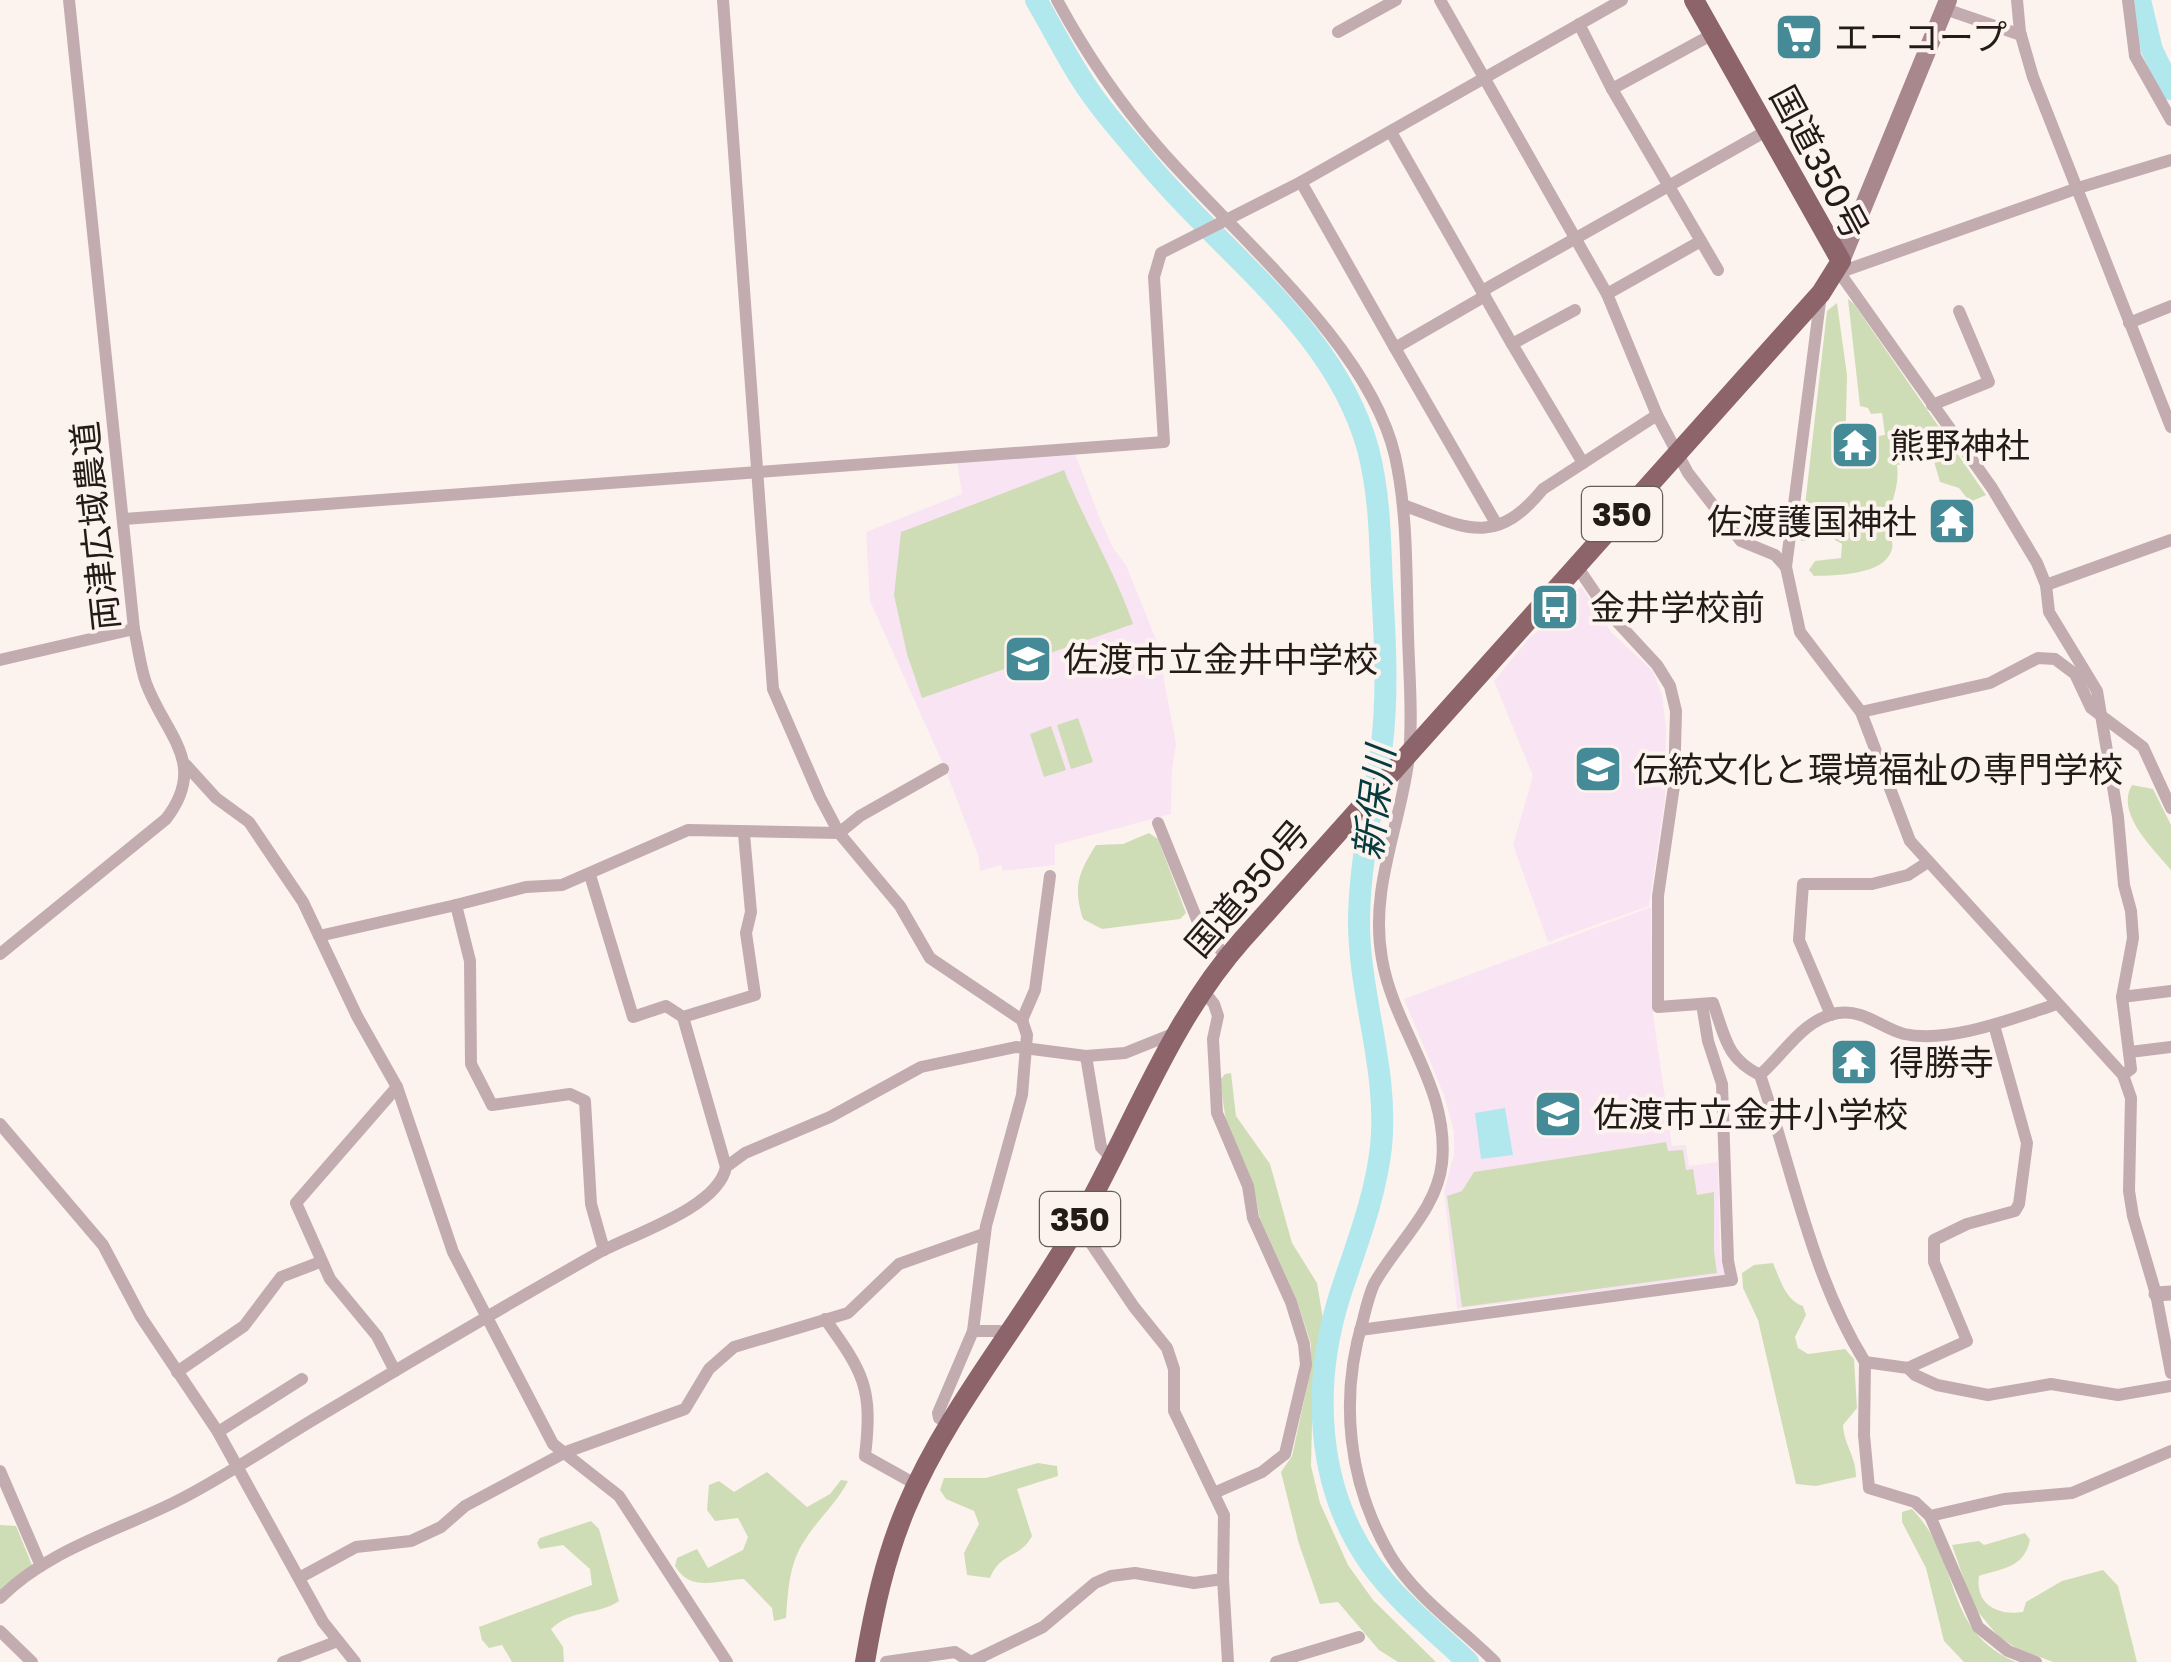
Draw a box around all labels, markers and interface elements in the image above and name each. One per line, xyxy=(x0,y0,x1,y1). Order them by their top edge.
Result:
supermarket icon: エーコープ xyxy=(1773,11,1825,63)
place label: エーコープ xyxy=(1834,16,2007,58)
street label: 国道350号 xyxy=(1762,78,1878,246)
street label: 両津広域農道 xyxy=(63,419,127,633)
temple icon: 熊野神社 xyxy=(1829,419,1881,471)
place label: 熊野神社 xyxy=(1890,424,2030,466)
road number: 350 xyxy=(1582,487,1662,541)
temple icon: 佐渡護国神社 xyxy=(1926,495,1978,547)
place label: 佐渡護国神社 xyxy=(1707,500,1917,542)
bus stop icon: 金井学校前 xyxy=(1529,581,1581,633)
place label: 金井学校前 xyxy=(1590,586,1765,628)
school or university icon: 佐渡市立金井中学校 xyxy=(1002,633,1054,685)
place label: 佐渡市立金井中学校 xyxy=(1063,638,1378,680)
water label: 新保川 xyxy=(1344,740,1403,862)
school or university icon: 伝統文化と環境福祉の専門学校 xyxy=(1572,743,1624,795)
place label: 伝統文化と環境福祉の専門学校 xyxy=(1633,748,2123,790)
street label: 国道350号 xyxy=(1176,811,1318,965)
temple icon: 得勝寺 xyxy=(1828,1036,1880,1088)
place label: 得勝寺 xyxy=(1889,1041,1994,1083)
school or university icon: 佐渡市立金井小学校 xyxy=(1532,1088,1584,1140)
place label: 佐渡市立金井小学校 xyxy=(1593,1093,1908,1135)
road number: 350 xyxy=(1040,1192,1120,1246)

